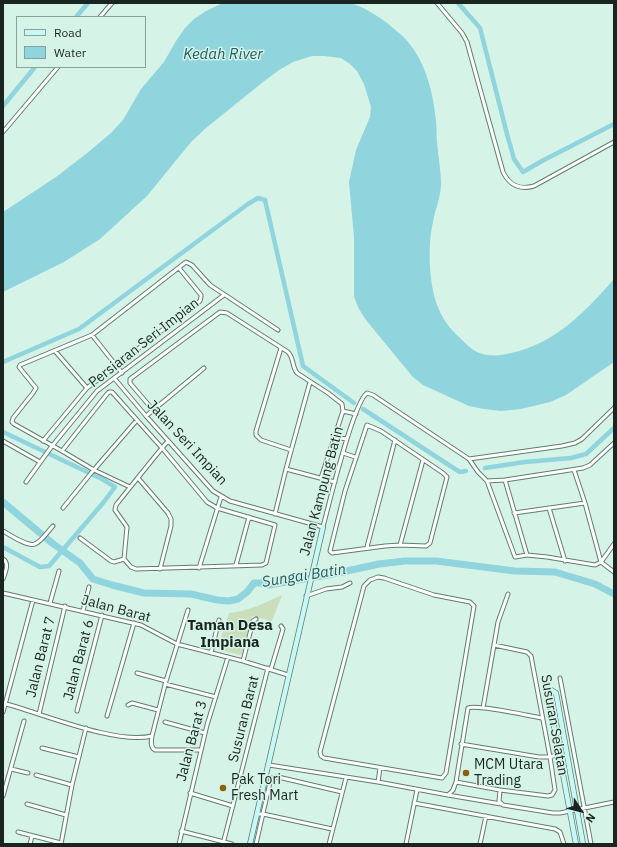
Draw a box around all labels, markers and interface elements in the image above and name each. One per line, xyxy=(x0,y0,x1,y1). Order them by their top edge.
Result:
legend xyxy=(16,16,146,68)
text: Road xyxy=(54,25,82,40)
text: Water xyxy=(54,45,86,60)
water label: Kedah River xyxy=(183,46,263,64)
street label: Persiaran Seri Impian xyxy=(86,295,202,391)
street label: Jalan Seri Impian xyxy=(143,397,231,489)
street label: Jalan Kampung Batin xyxy=(297,424,347,558)
water label: Sungai Batin xyxy=(261,560,347,592)
street label: Jalan Barat xyxy=(79,592,153,626)
street label: Jalan Barat 7 xyxy=(23,615,59,699)
district label: Taman Desa Impiana xyxy=(187,617,273,652)
street label: Jalan Barat 6 xyxy=(60,618,98,702)
street label: Susuran Selatan xyxy=(537,673,571,777)
street label: Susuran Barat xyxy=(225,674,263,764)
street label: Jalan Barat 3 xyxy=(173,699,211,783)
place label: MCM Utara Trading xyxy=(474,757,543,790)
marker: MCM Utara Trading xyxy=(461,768,471,778)
place label: Pak Tori Fresh Mart xyxy=(231,772,298,804)
marker: Pak Tori Fresh Mart xyxy=(218,783,228,793)
north arrow xyxy=(561,791,601,831)
text: N xyxy=(583,811,599,825)

